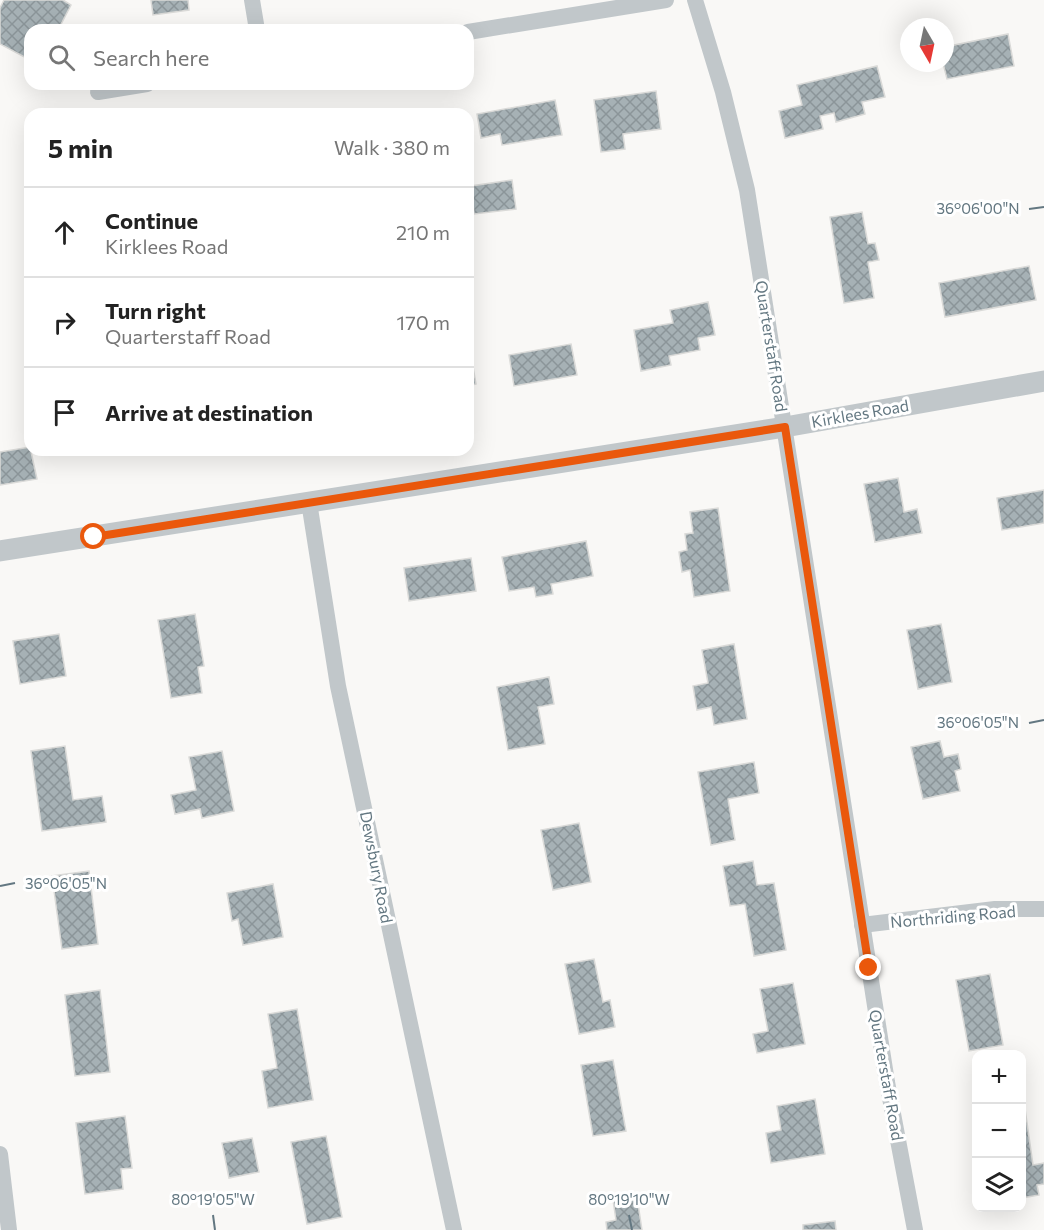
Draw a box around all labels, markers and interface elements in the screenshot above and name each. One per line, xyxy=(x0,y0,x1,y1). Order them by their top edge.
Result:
north arrow xyxy=(900,18,954,72)
search box xyxy=(24,24,474,90)
icon: search xyxy=(45,41,78,74)
text: Search here xyxy=(93,44,209,71)
text: 5 min xyxy=(48,132,113,163)
text: Walk · 380 m xyxy=(334,135,450,159)
text: 36°06'00"N xyxy=(936,199,1020,217)
text: Continue xyxy=(105,207,198,234)
icon: ahead xyxy=(48,216,81,249)
text: 210 m xyxy=(396,220,450,244)
text: Kirklees Road xyxy=(105,234,228,258)
street label: Quarterstaff Road xyxy=(752,279,792,413)
text: Turn right xyxy=(105,297,206,324)
icon: right xyxy=(48,306,81,339)
text: 170 m xyxy=(397,310,450,334)
text: Quarterstaff Road xyxy=(105,324,271,348)
street label: Kirklees Road xyxy=(810,395,910,431)
icon: arrive xyxy=(48,396,81,429)
text: Arrive at destination xyxy=(105,399,313,426)
route start xyxy=(80,523,106,549)
text: 36°06'05"N xyxy=(937,713,1019,731)
street label: Dewsbury Road xyxy=(357,809,397,925)
text: 36°06'05"N xyxy=(25,874,107,892)
street label: Northriding Road xyxy=(889,901,1017,931)
route end xyxy=(855,954,881,980)
street label: Quarterstaff Road xyxy=(866,1008,908,1142)
map controls xyxy=(972,1050,1026,1212)
button: + xyxy=(972,1050,1026,1104)
button: − xyxy=(972,1104,1026,1158)
button: layers xyxy=(972,1158,1026,1212)
text: 80°19'05"W xyxy=(171,1190,255,1208)
text: 80°19'10"W xyxy=(588,1190,670,1208)

